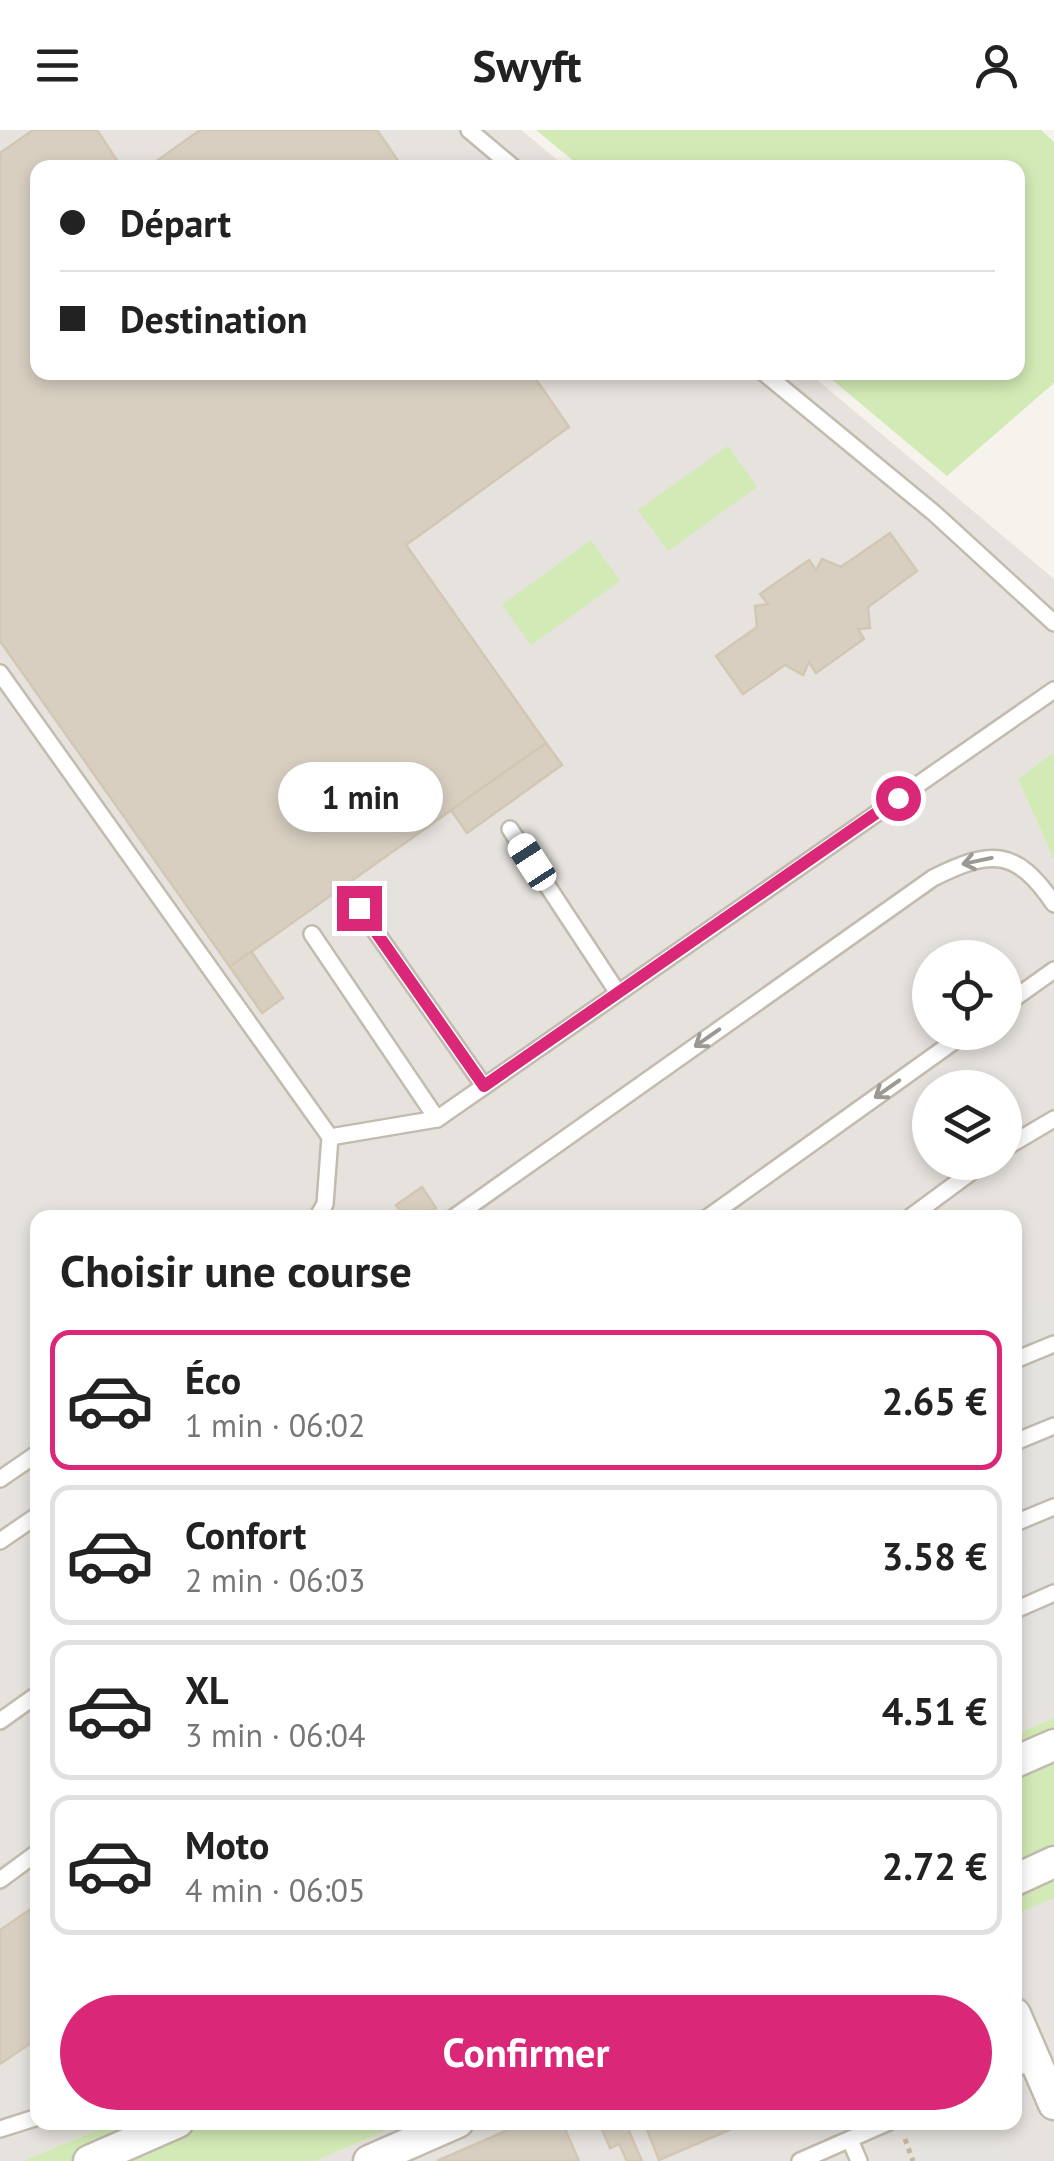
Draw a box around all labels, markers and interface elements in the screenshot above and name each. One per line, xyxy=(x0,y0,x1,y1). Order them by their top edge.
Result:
text: Swyft xyxy=(472,36,582,94)
icon: menu xyxy=(30,38,85,93)
icon: person xyxy=(969,38,1024,93)
text: Départ xyxy=(120,198,231,247)
text: Destination xyxy=(120,294,308,343)
callout: 1 min xyxy=(276,763,442,833)
text: 1 min xyxy=(321,776,400,818)
route start xyxy=(876,776,921,821)
car xyxy=(503,829,561,895)
one-way arrow xyxy=(962,852,994,871)
route end xyxy=(337,886,382,931)
map controls xyxy=(912,940,1022,1180)
button: locate xyxy=(912,940,1022,1050)
one-way arrow xyxy=(694,1027,721,1048)
button: layers xyxy=(912,1070,1022,1180)
one-way arrow xyxy=(874,1078,902,1099)
text: Choisir une course xyxy=(60,1241,412,1299)
icon: car xyxy=(65,1355,155,1445)
text: Éco xyxy=(185,1355,241,1404)
text: 2.65 € xyxy=(882,1376,987,1425)
text: 1 min · 06:02 xyxy=(185,1404,365,1446)
icon: car xyxy=(65,1510,155,1600)
text: Confort xyxy=(185,1510,306,1559)
text: 3.58 € xyxy=(882,1531,987,1580)
text: 2 min · 06:03 xyxy=(185,1559,365,1601)
icon: car xyxy=(65,1665,155,1755)
text: XL xyxy=(185,1665,229,1714)
text: 4.51 € xyxy=(882,1686,987,1735)
text: 3 min · 06:04 xyxy=(185,1714,365,1756)
icon: car xyxy=(65,1820,155,1910)
text: Moto xyxy=(185,1820,269,1869)
text: 2.72 € xyxy=(882,1841,987,1890)
text: 4 min · 06:05 xyxy=(185,1869,365,1911)
button: Confirmer xyxy=(60,1995,992,2110)

